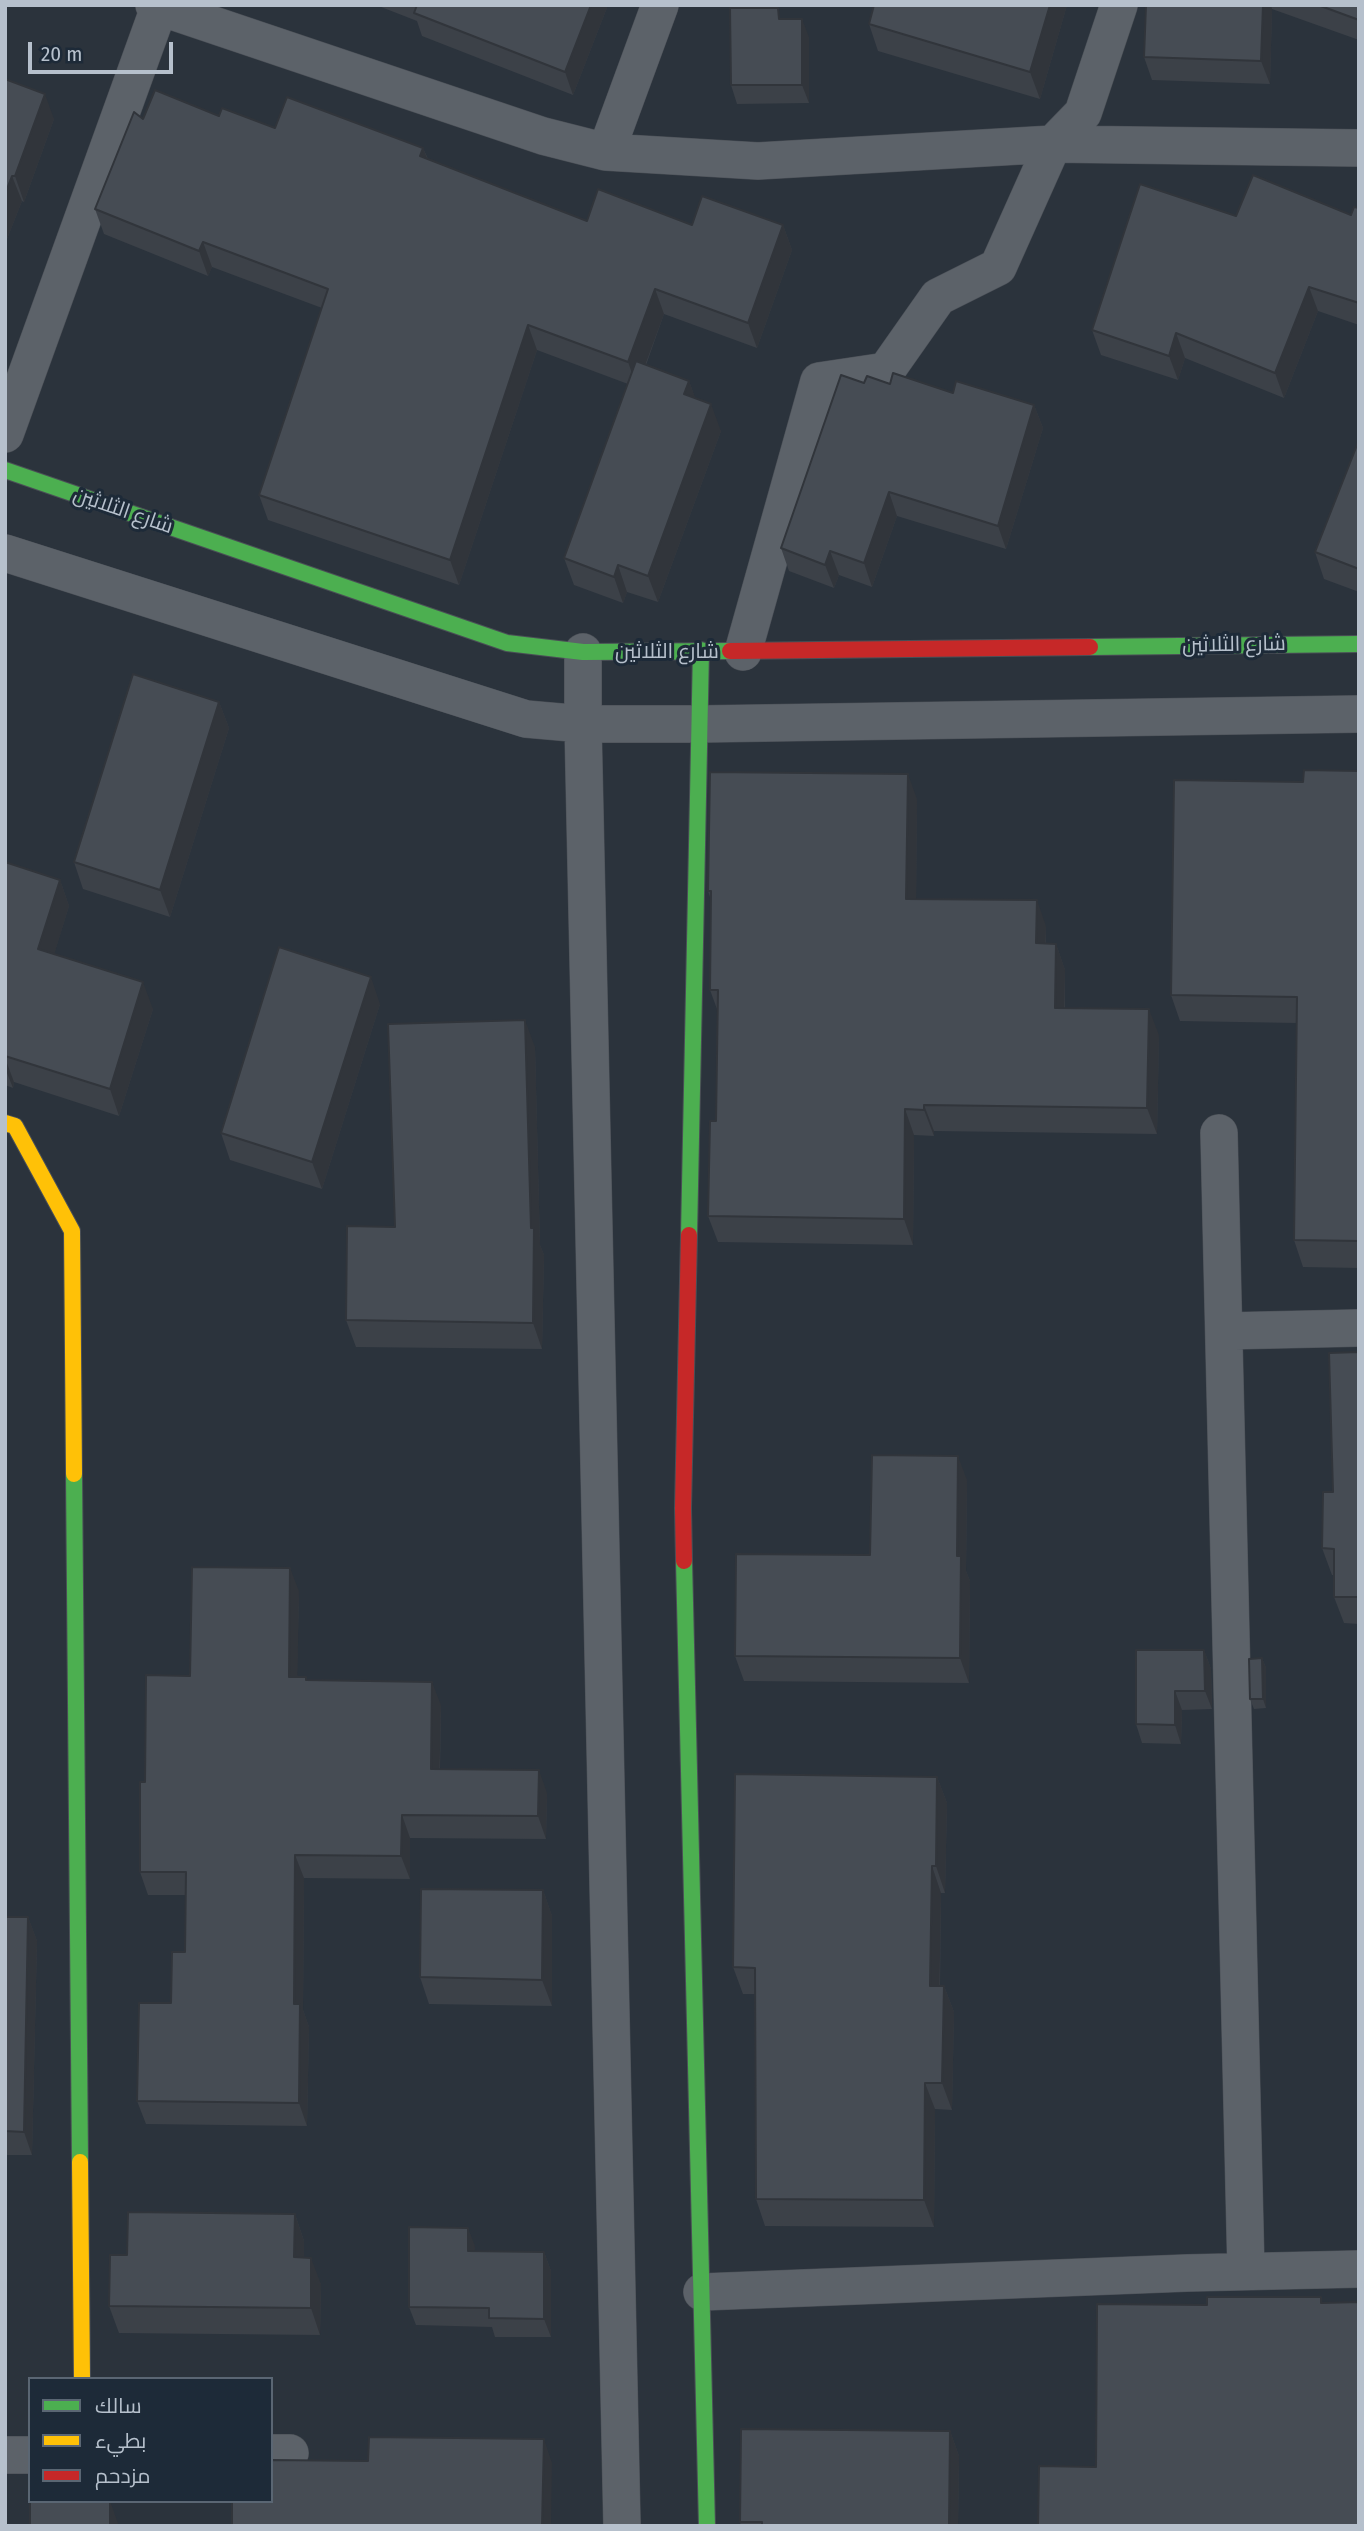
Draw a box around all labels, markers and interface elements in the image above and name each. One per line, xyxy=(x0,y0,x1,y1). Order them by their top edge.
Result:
scale bar xyxy=(32,28,177,72)
text: 20 m xyxy=(41,41,82,67)
street label: شارع الثلاثين xyxy=(70,482,176,540)
street label: شارع الثلاثين xyxy=(1182,631,1286,659)
street label: شارع الثلاثين xyxy=(615,639,719,665)
legend xyxy=(28,2377,273,2503)
text: سالك xyxy=(95,2393,142,2419)
text: بطيء xyxy=(95,2428,146,2454)
text: مزدحم xyxy=(95,2463,150,2489)

